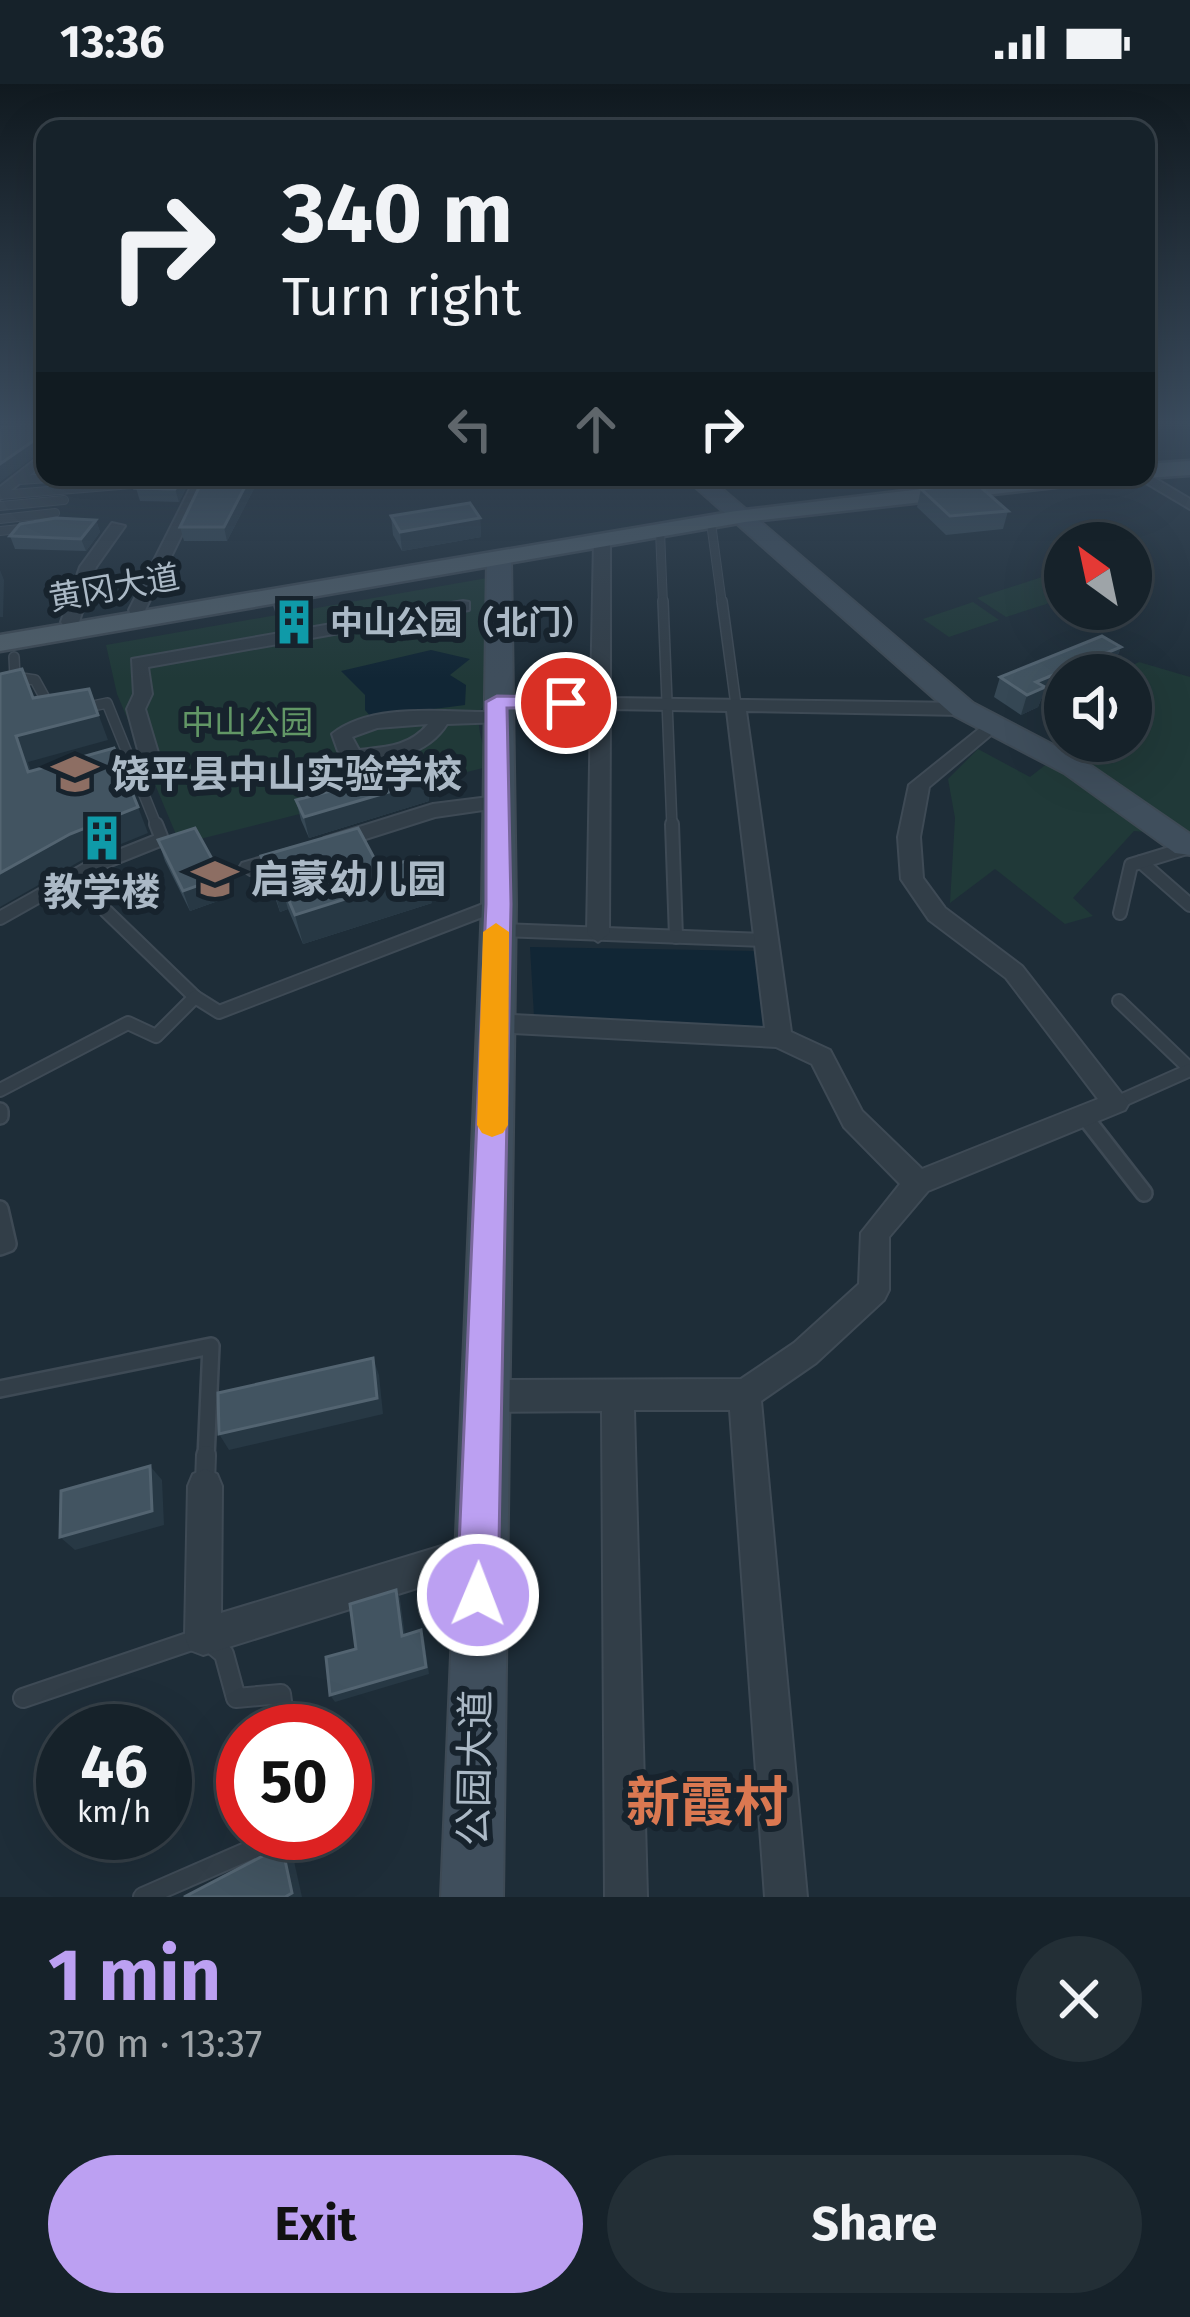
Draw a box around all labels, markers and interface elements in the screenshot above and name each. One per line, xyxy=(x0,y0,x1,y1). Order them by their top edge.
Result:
text: 13:36 xyxy=(60,15,165,69)
text: 340 m xyxy=(282,163,513,264)
icon: right xyxy=(84,168,240,324)
text: Turn right xyxy=(282,265,521,329)
icon: left xyxy=(437,396,503,462)
icon: ahead xyxy=(563,396,629,462)
icon: right xyxy=(689,396,755,462)
north arrow xyxy=(1044,522,1152,630)
map controls xyxy=(1044,522,1152,762)
street label: 黄冈大道 xyxy=(46,557,183,619)
building icon: 中山公园（北门） xyxy=(269,597,319,647)
place label: 中山公园（北门） xyxy=(330,603,594,643)
pin xyxy=(515,652,617,754)
button: sound xyxy=(1044,654,1152,762)
icon: arrive xyxy=(533,670,599,736)
park label: 中山公园 xyxy=(181,703,313,743)
school or university icon: 饶平县中山实验学校 xyxy=(50,749,100,799)
place label: 饶平县中山实验学校 xyxy=(111,752,462,798)
building icon: 教学楼 xyxy=(77,813,127,863)
school or university icon: 启蒙幼儿园 xyxy=(190,854,240,904)
place label: 启蒙幼儿园 xyxy=(251,857,446,903)
place label: 教学楼 xyxy=(43,870,161,916)
position arrow xyxy=(415,1532,541,1658)
street label: 公园大道 xyxy=(451,1690,499,1846)
speed limit sign: 50 xyxy=(216,1704,372,1860)
text: 46 xyxy=(80,1731,148,1803)
district label: 新霞村 xyxy=(626,1771,788,1835)
text: km/h xyxy=(77,1794,151,1830)
text: 1 min xyxy=(48,1933,221,2019)
button: close xyxy=(1016,1936,1142,2062)
text: 370 m · 13:37 xyxy=(48,2021,262,2067)
button: Exit xyxy=(48,2155,583,2293)
button: Share xyxy=(607,2155,1142,2293)

